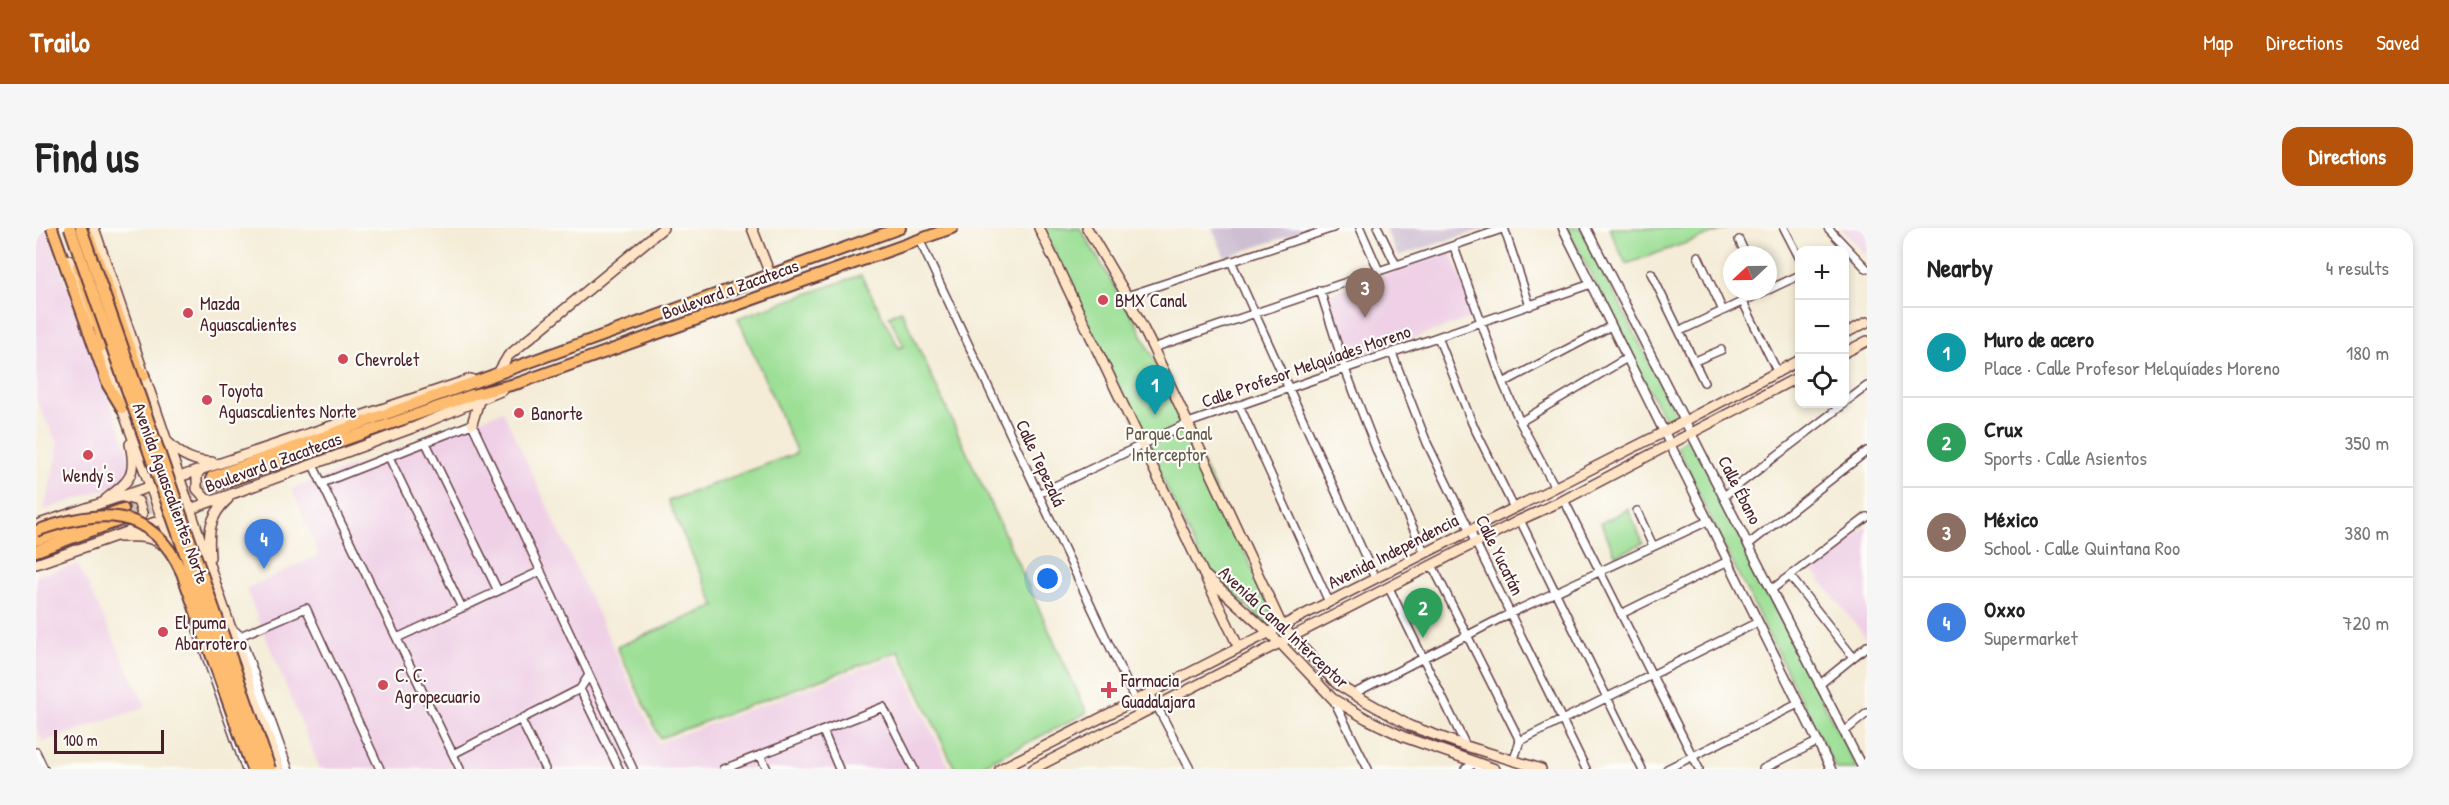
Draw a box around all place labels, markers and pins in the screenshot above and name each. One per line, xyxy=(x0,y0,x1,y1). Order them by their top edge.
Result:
pin: 3 xyxy=(1346,268,1384,318)
place label: BMX Canal xyxy=(1115,288,1187,313)
place label: Mazda Aguascalientes xyxy=(200,291,296,337)
marker: BMX Canal xyxy=(1096,293,1110,307)
marker: Mazda Aguascalientes xyxy=(181,306,195,320)
place label: Chevrolet xyxy=(355,347,420,372)
marker: Chevrolet xyxy=(336,352,350,366)
pin: 1 xyxy=(1136,366,1174,415)
place label: Toyota Aguascalientes Norte xyxy=(219,378,357,424)
marker: Toyota Aguascalientes Norte xyxy=(200,393,214,407)
place label: Banorte xyxy=(531,401,583,426)
marker: Banorte xyxy=(512,406,526,420)
marker: Wendy's xyxy=(81,448,95,462)
place label: Wendy's xyxy=(63,463,114,488)
pin: 4 xyxy=(244,520,284,569)
pin: 2 xyxy=(1404,588,1442,638)
place label: El puma Abarrotero xyxy=(175,610,247,656)
marker: El puma Abarrotero xyxy=(156,625,170,639)
place label: C. C. Agropecuario xyxy=(395,663,480,709)
place label: Farmacia Guadalajara xyxy=(1120,668,1195,714)
marker: C. C. Agropecuario xyxy=(376,678,390,692)
marker: Farmacia Guadalajara xyxy=(1102,683,1116,697)

